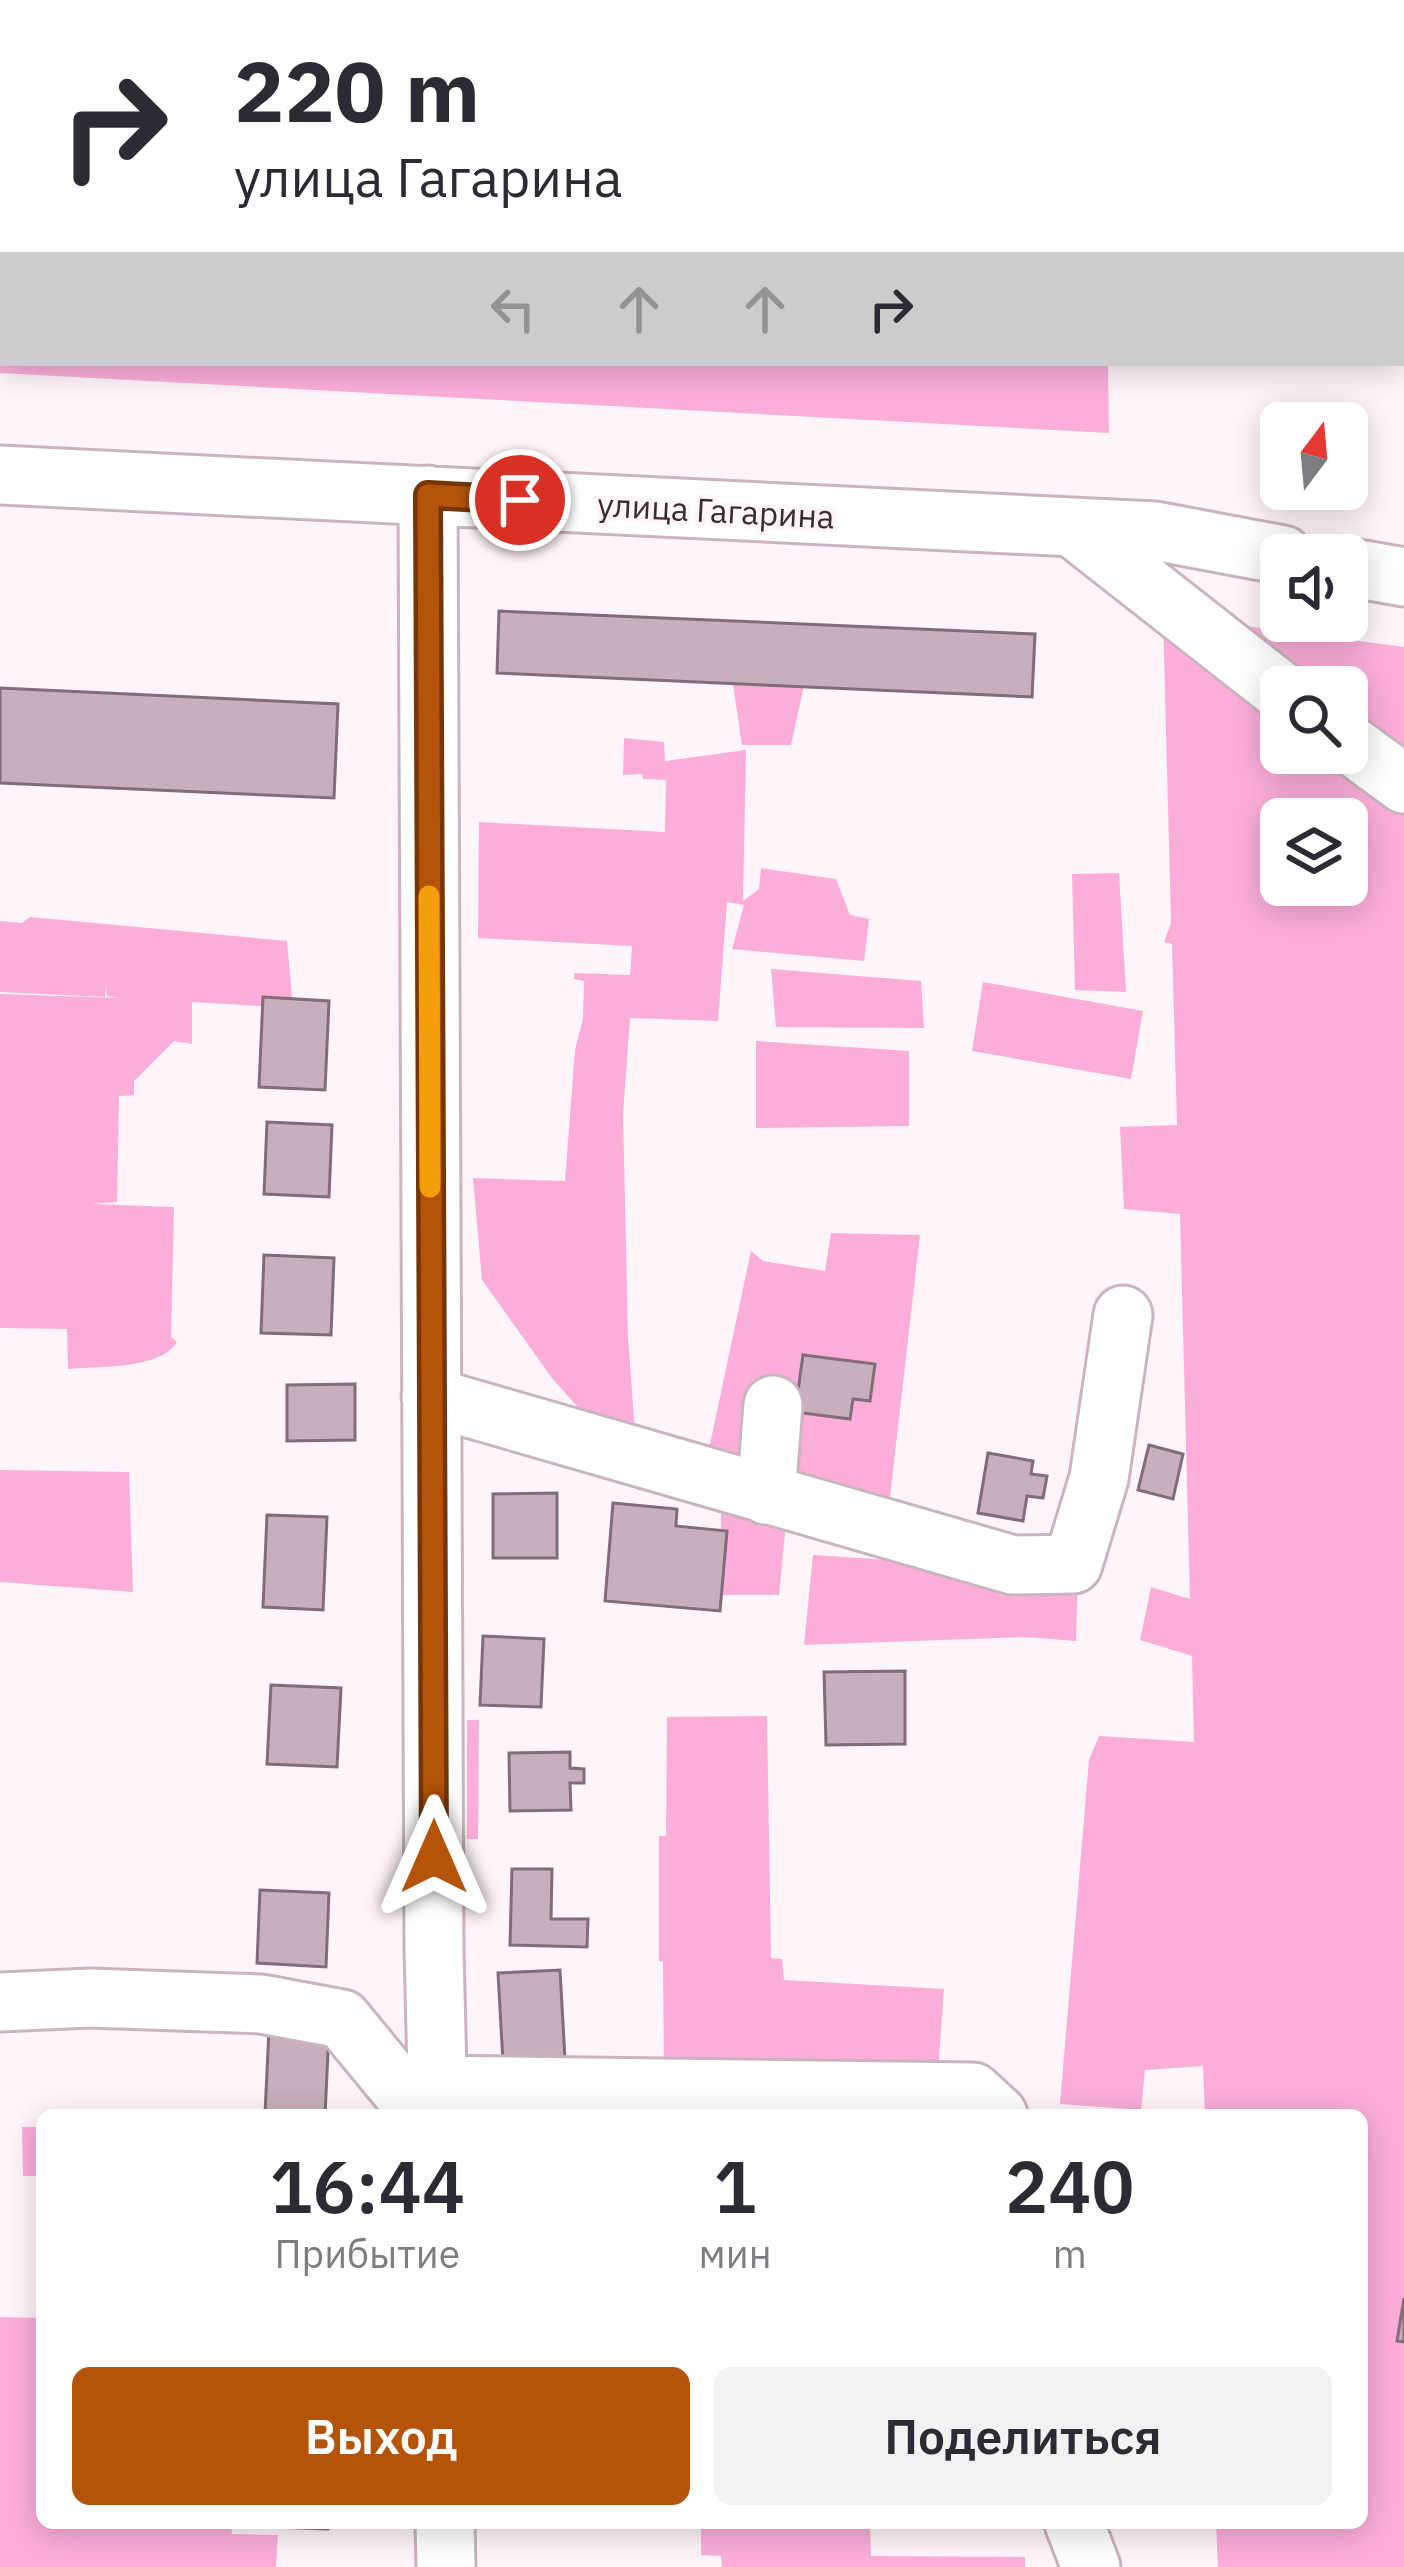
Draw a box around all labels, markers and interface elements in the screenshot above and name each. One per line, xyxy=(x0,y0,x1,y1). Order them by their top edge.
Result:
text: 220 m xyxy=(234,36,480,145)
icon: right xyxy=(36,48,192,204)
text: улица Гагарина xyxy=(234,142,623,212)
icon: left xyxy=(480,276,546,342)
icon: ahead xyxy=(606,276,672,342)
icon: ahead xyxy=(732,276,798,342)
icon: right xyxy=(858,276,924,342)
north arrow xyxy=(1260,402,1368,510)
map controls xyxy=(1260,402,1368,906)
pin xyxy=(469,449,571,551)
icon: arrive xyxy=(487,467,553,533)
street label: улица Гагарина xyxy=(596,482,836,538)
button: sound xyxy=(1260,534,1368,642)
button: search xyxy=(1260,666,1368,774)
button: layers xyxy=(1260,798,1368,906)
position arrow xyxy=(371,1794,497,1920)
text: 16:44 xyxy=(269,2139,465,2233)
text: 1 xyxy=(713,2139,757,2233)
text: 240 xyxy=(1005,2139,1135,2233)
text: Прибытие xyxy=(275,2228,460,2279)
text: мин xyxy=(699,2228,772,2279)
text: m xyxy=(1053,2228,1087,2279)
button: Выход xyxy=(72,2367,690,2505)
button: Поделиться xyxy=(714,2367,1332,2505)

